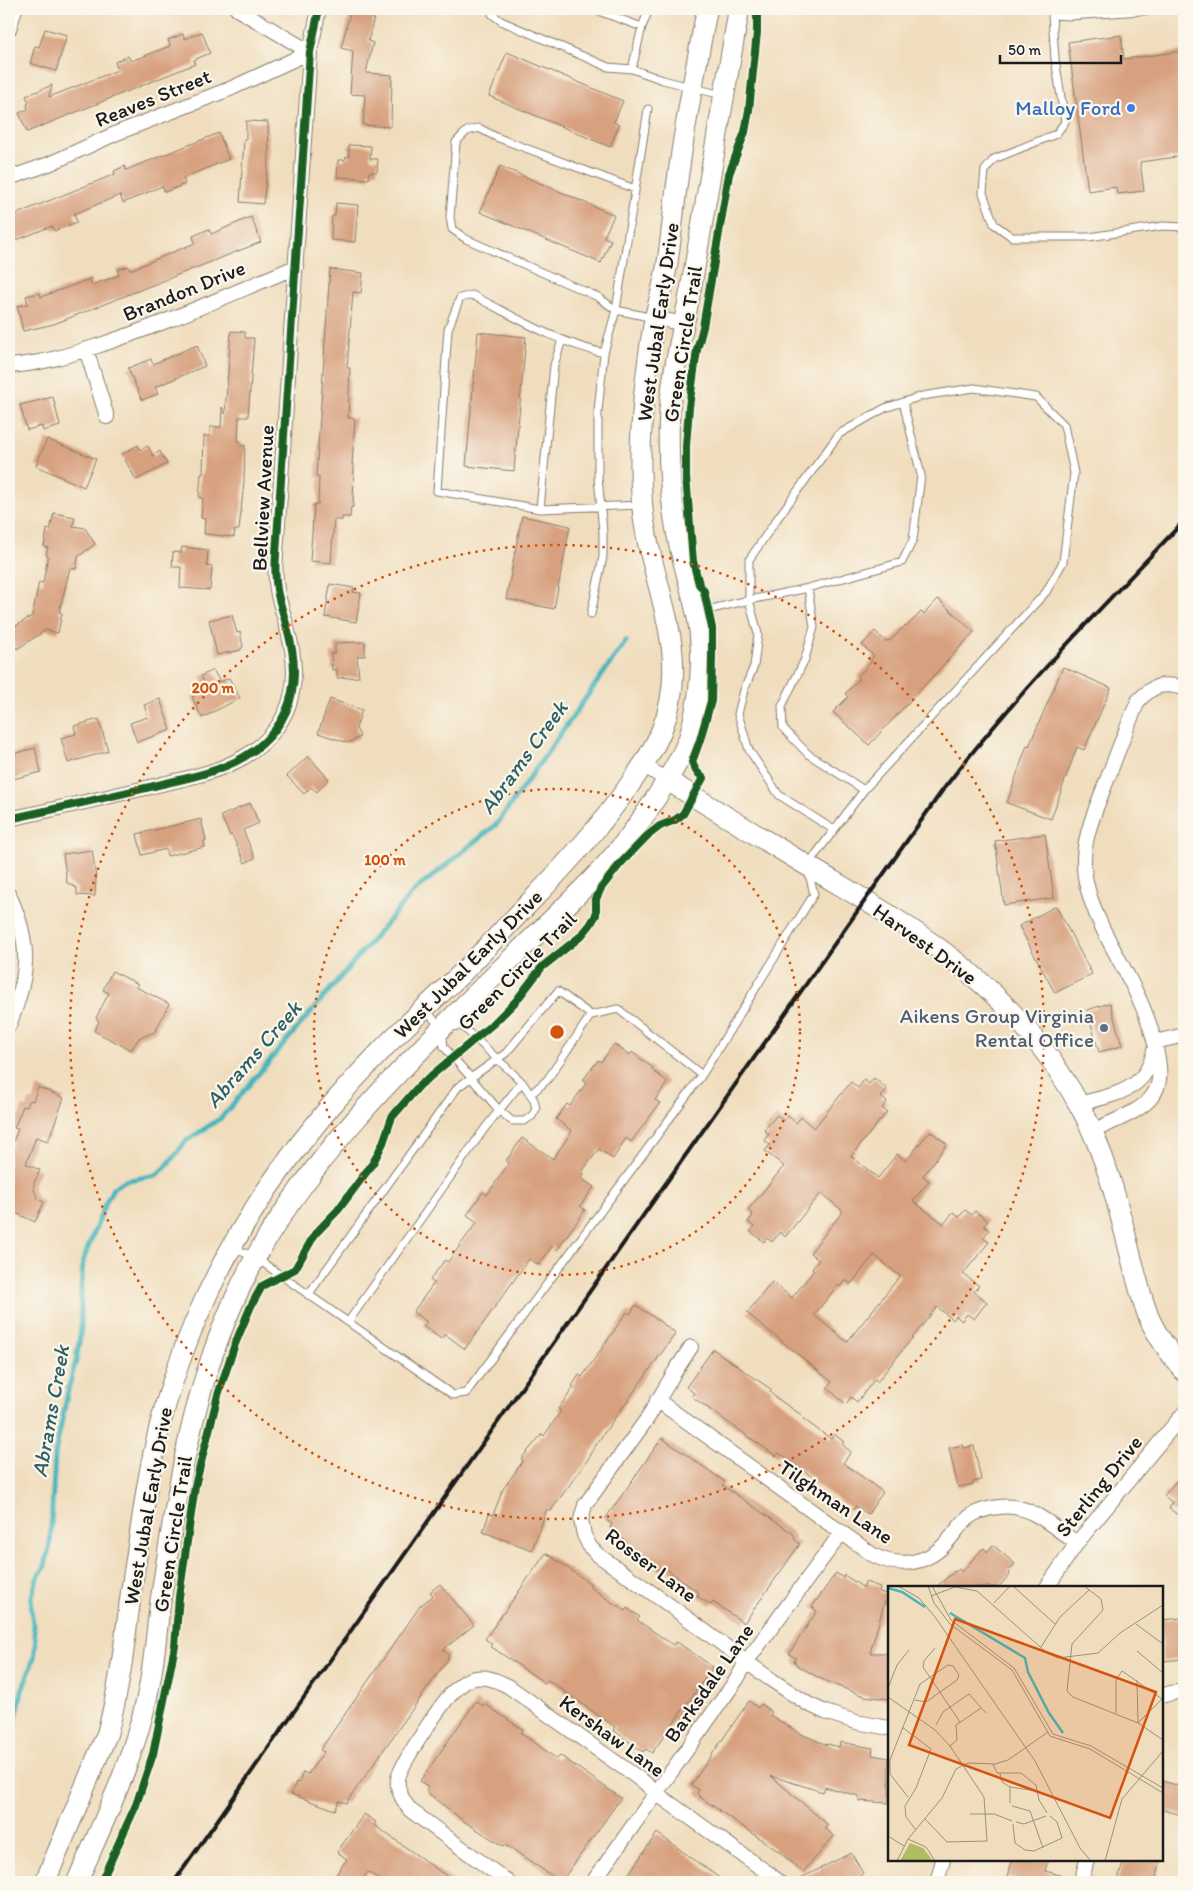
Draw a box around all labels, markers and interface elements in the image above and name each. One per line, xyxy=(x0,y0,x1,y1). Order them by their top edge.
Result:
scale bar xyxy=(1000,32,1122,64)
text: 50 m xyxy=(1008,41,1041,59)
street label: Reaves Street xyxy=(91,63,215,132)
place label: Malloy Ford xyxy=(1015,95,1121,120)
marker: Malloy Ford xyxy=(1125,102,1137,114)
street label: West Jubal Early Drive xyxy=(631,221,684,423)
street label: Brandon Drive xyxy=(119,255,249,326)
street label: Green Circle Trail xyxy=(658,264,707,424)
street label: Bellview Avenue xyxy=(246,424,279,572)
text: 200 m xyxy=(192,679,235,697)
water label: Abrams Creek xyxy=(473,694,574,819)
text: 100 m xyxy=(364,851,406,869)
street label: West Jubal Early Drive xyxy=(388,884,547,1043)
street label: Harvest Drive xyxy=(868,897,982,990)
street label: Green Circle Trail xyxy=(452,906,581,1035)
water label: Abrams Creek xyxy=(199,994,308,1114)
place label: Aikens Group Virginia Rental Office xyxy=(900,1003,1094,1052)
marker: Aikens Group Virginia Rental Office xyxy=(1098,1022,1110,1034)
centre of rings xyxy=(548,1023,566,1041)
water label: Abrams Creek xyxy=(26,1341,76,1479)
street label: West Jubal Early Drive xyxy=(118,1405,177,1607)
street label: Sterling Drive xyxy=(1050,1430,1147,1542)
street label: Green Circle Trail xyxy=(148,1454,197,1614)
street label: Tilghman Lane xyxy=(774,1454,898,1549)
street label: Rosser Lane xyxy=(600,1522,702,1607)
inset map xyxy=(888,1586,1163,1861)
street label: Barksdale Lane xyxy=(658,1619,759,1747)
street label: Kershaw Lane xyxy=(555,1689,670,1782)

